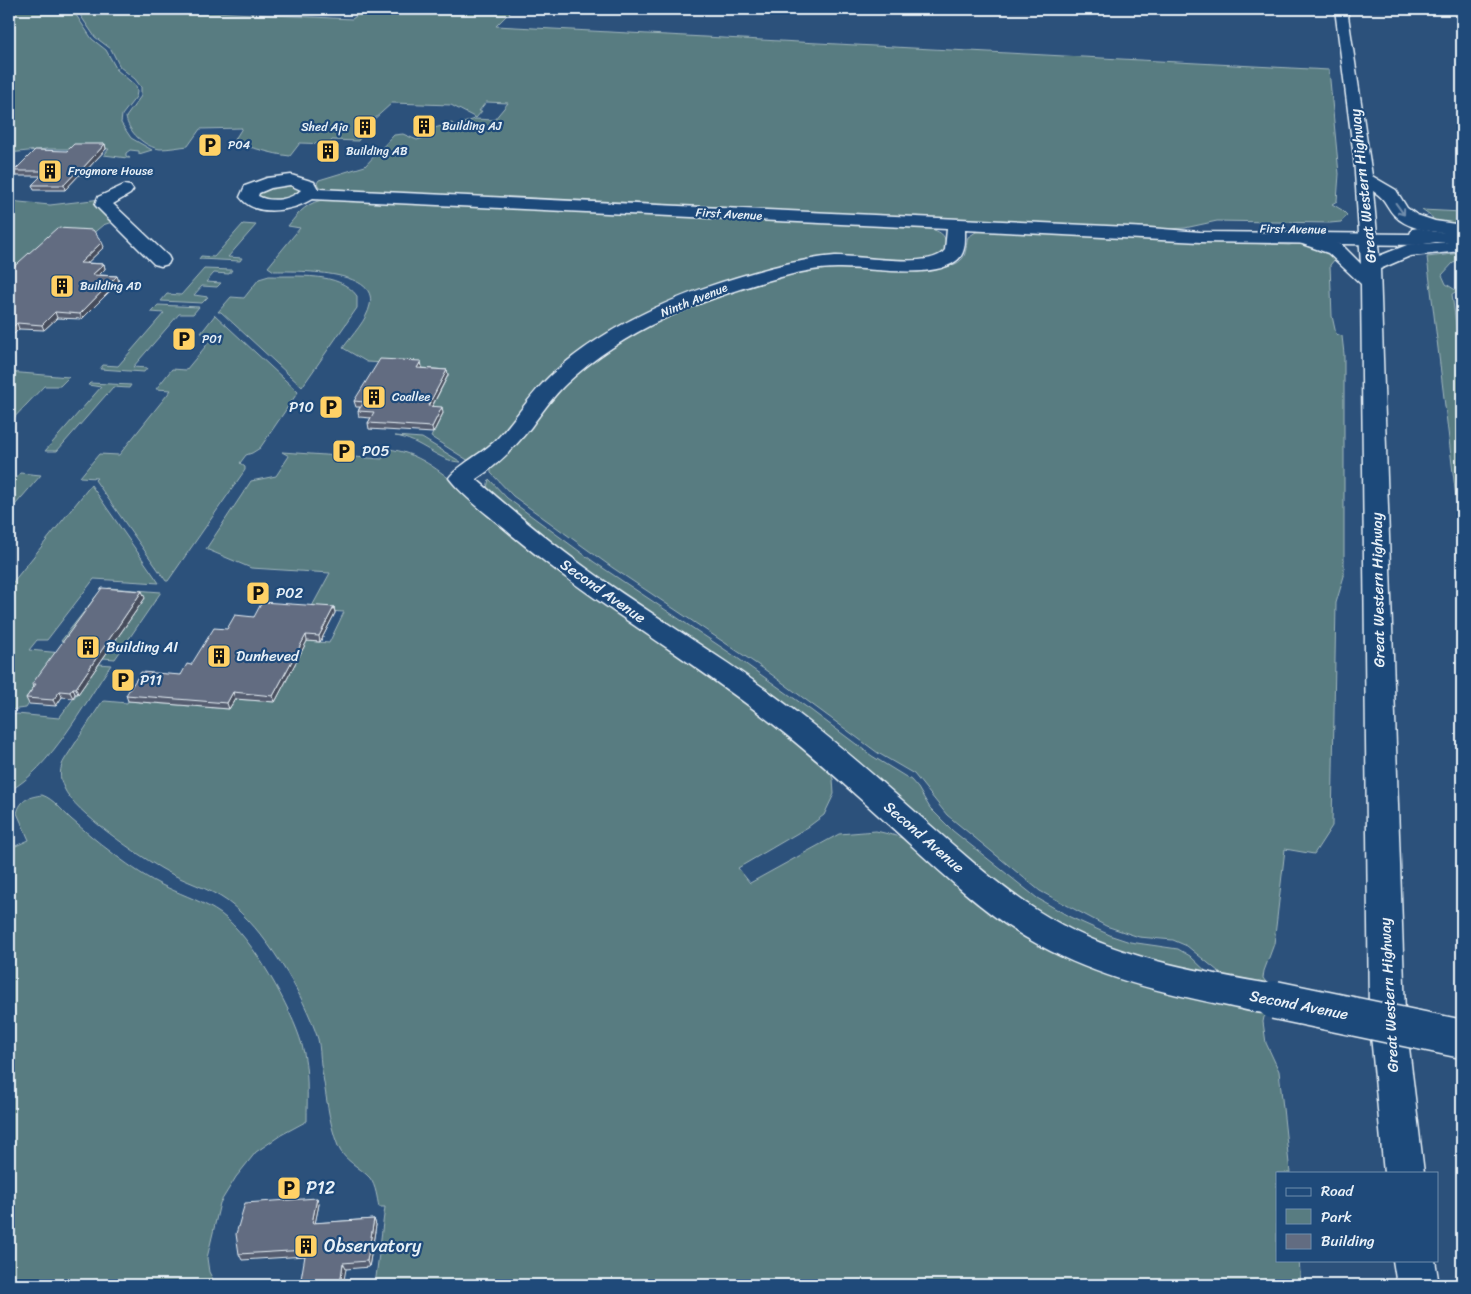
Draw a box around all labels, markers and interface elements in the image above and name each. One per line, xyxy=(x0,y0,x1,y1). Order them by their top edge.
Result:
street label: Great Western Highway xyxy=(1342,108,1384,264)
building icon: Building AJ xyxy=(411,113,437,139)
building icon: Shed Aja xyxy=(352,114,378,140)
place label: Building AJ xyxy=(442,115,502,137)
place label: Shed Aja xyxy=(301,116,349,138)
parking icon: P04 xyxy=(197,132,223,158)
place label: P04 xyxy=(228,134,251,156)
building icon: Building AB xyxy=(315,138,341,164)
place label: Building AB xyxy=(346,140,408,162)
building icon: Frogmore House xyxy=(37,158,63,184)
place label: Frogmore House xyxy=(68,160,153,182)
street label: First Avenue xyxy=(695,201,763,227)
one-way arrow xyxy=(1395,202,1405,216)
street label: First Avenue xyxy=(1260,217,1327,241)
building icon: Building AD xyxy=(49,273,75,299)
place label: Building AD xyxy=(80,275,142,297)
street label: Ninth Avenue xyxy=(657,276,731,324)
parking icon: P01 xyxy=(171,326,197,352)
place label: P01 xyxy=(202,328,222,350)
building icon: Coallee xyxy=(361,384,387,410)
place label: Coallee xyxy=(392,386,430,408)
place label: P10 xyxy=(289,394,314,420)
parking icon: P10 xyxy=(318,394,344,420)
parking icon: P05 xyxy=(331,438,357,464)
place label: P05 xyxy=(362,438,390,464)
street label: Great Western Highway xyxy=(1364,512,1392,668)
street label: Second Avenue xyxy=(555,552,652,630)
parking icon: P02 xyxy=(245,580,271,606)
place label: P02 xyxy=(276,580,304,606)
building icon: Building AI xyxy=(75,634,101,660)
place label: Building AI xyxy=(106,634,178,660)
building icon: Dunheved xyxy=(206,643,232,669)
place label: Dunheved xyxy=(236,643,300,669)
parking icon: P11 xyxy=(110,667,136,693)
place label: P11 xyxy=(140,667,162,693)
street label: Second Avenue xyxy=(878,794,970,880)
street label: Great Western Highway xyxy=(1372,917,1406,1073)
street label: Second Avenue xyxy=(1247,983,1351,1027)
place label: P12 xyxy=(306,1172,335,1204)
legend xyxy=(1276,1172,1438,1262)
parking icon: P12 xyxy=(276,1175,302,1201)
text: Road xyxy=(1321,1178,1354,1204)
text: Park xyxy=(1321,1204,1352,1230)
text: Building xyxy=(1321,1228,1375,1254)
place label: Observatory xyxy=(324,1230,422,1262)
building icon: Observatory xyxy=(293,1233,319,1259)

